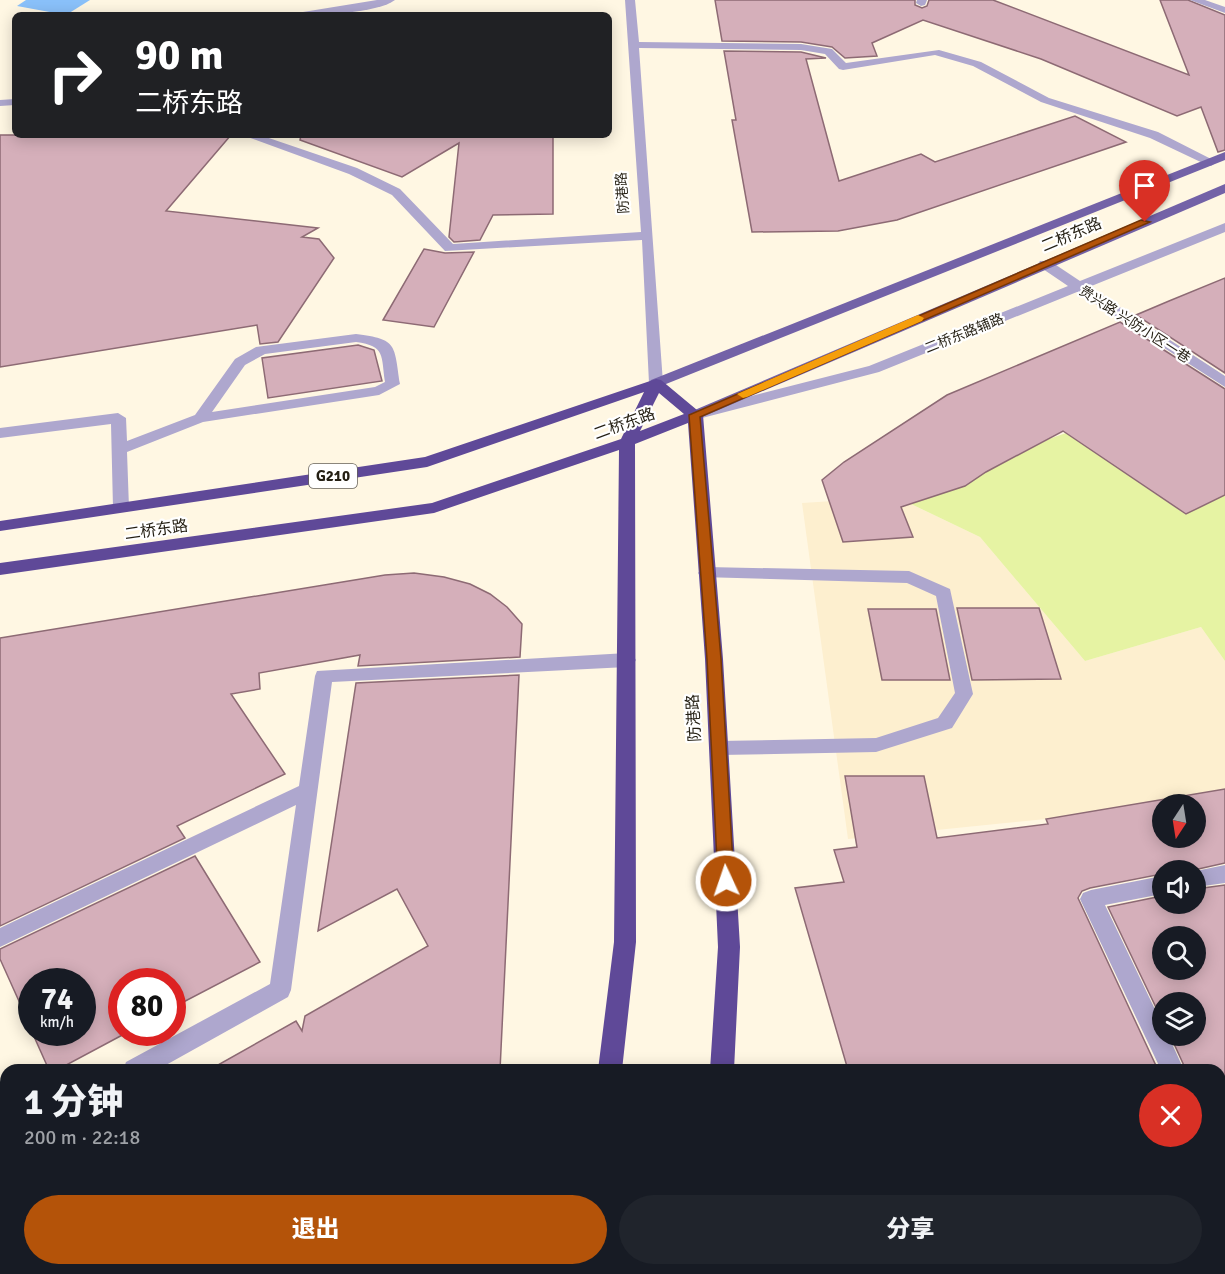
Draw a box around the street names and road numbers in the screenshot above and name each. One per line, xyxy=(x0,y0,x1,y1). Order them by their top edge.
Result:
street label: 防港路 xyxy=(613,171,632,215)
street label: 二桥东路 xyxy=(1038,213,1105,257)
street label: 贵兴路 兴防小区一巷 xyxy=(1076,282,1193,367)
street label: 二桥东路辅路 xyxy=(922,310,1006,357)
street label: 二桥东路 xyxy=(591,404,658,444)
road number: G210 xyxy=(309,464,357,488)
street label: 二桥东路 xyxy=(123,516,189,544)
street label: 防港路 xyxy=(683,693,705,742)

